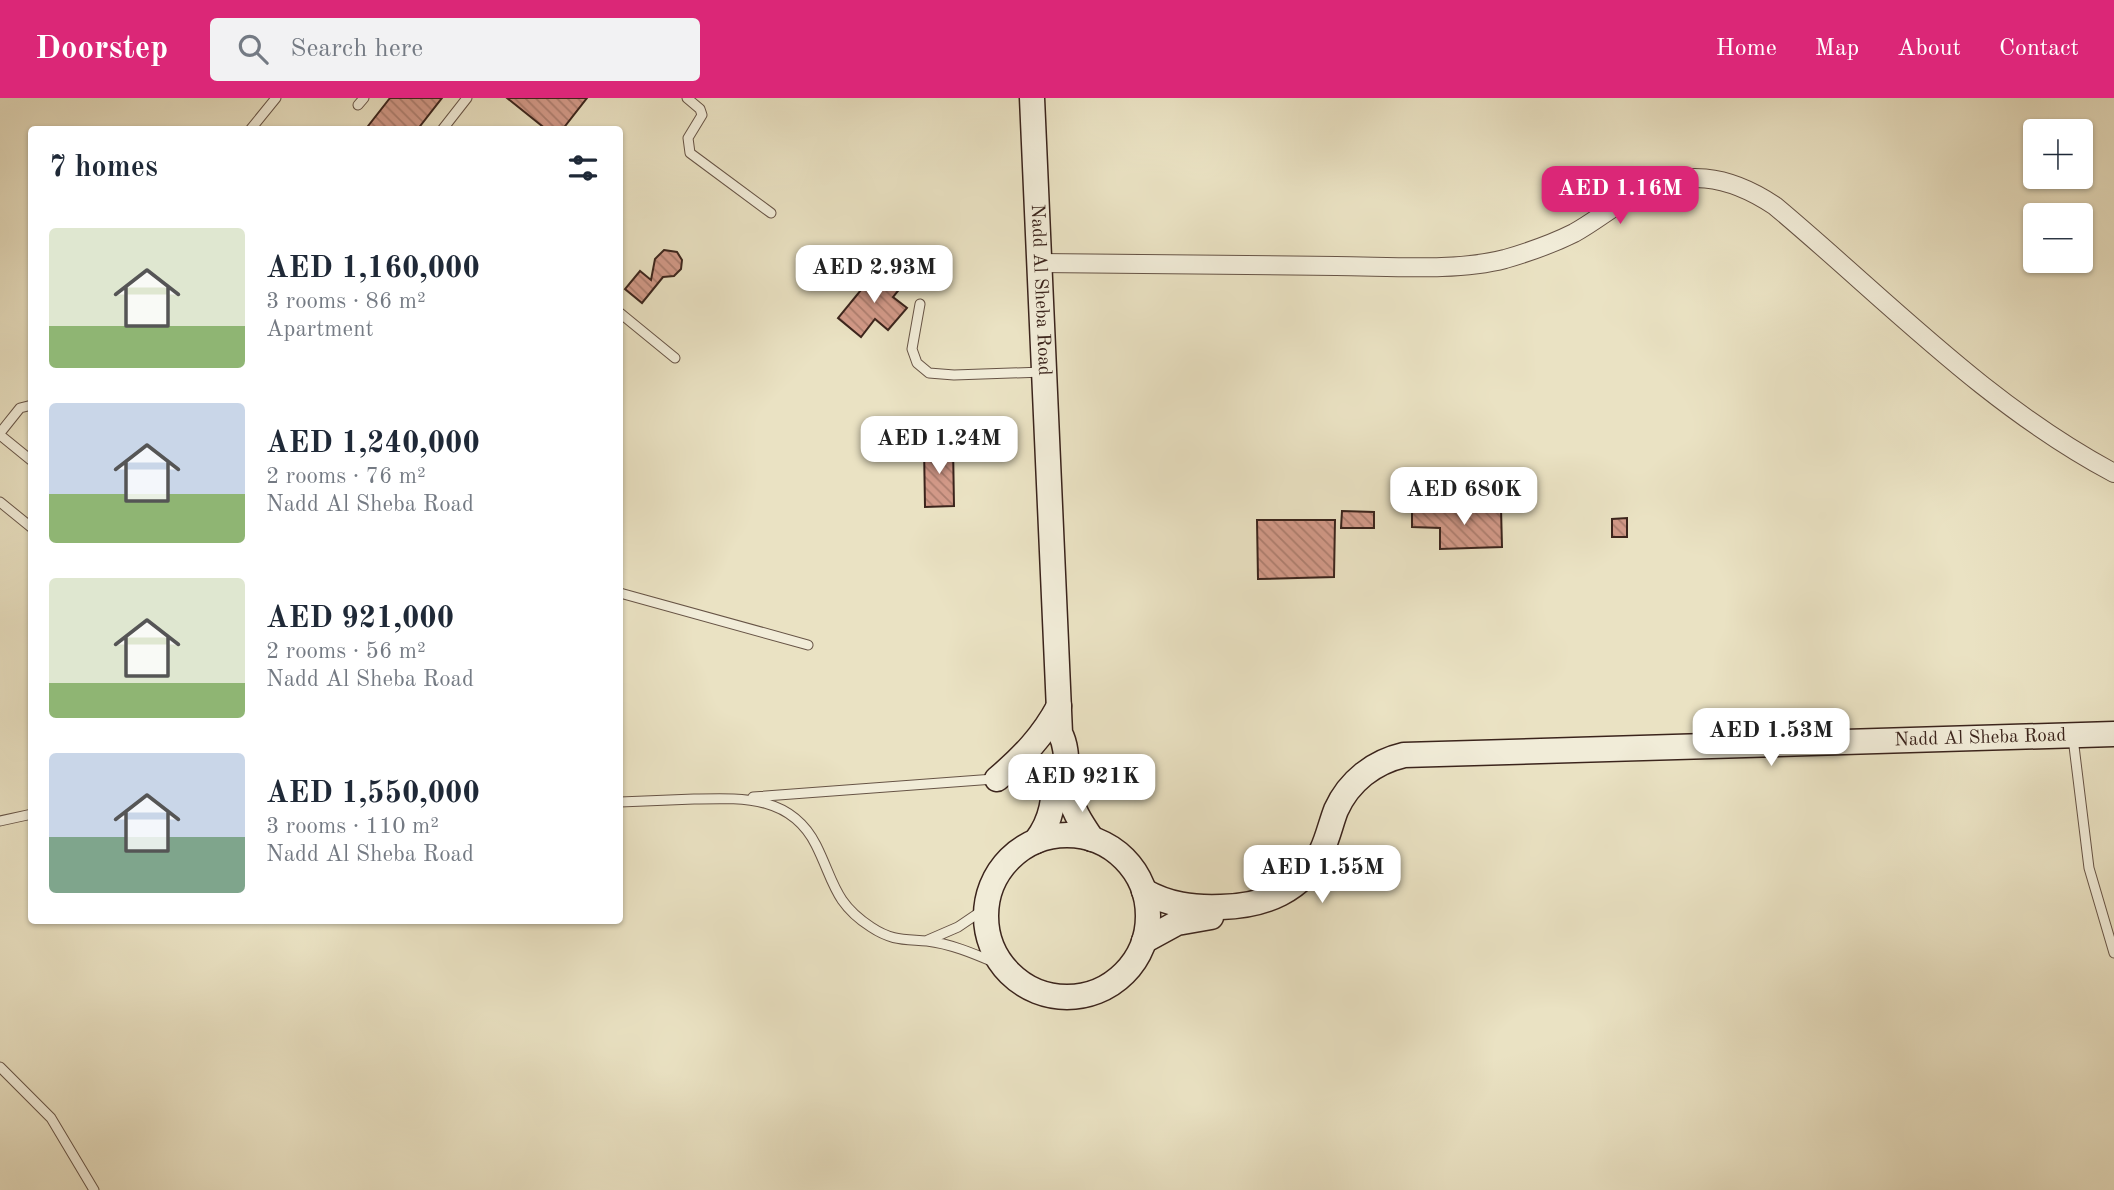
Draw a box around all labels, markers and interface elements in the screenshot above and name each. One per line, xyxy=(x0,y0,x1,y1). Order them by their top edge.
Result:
search box xyxy=(210,18,700,81)
icon: search xyxy=(234,30,272,68)
text: Doorstep xyxy=(35,33,168,66)
text: Search here xyxy=(290,36,423,62)
text: Home xyxy=(1716,37,1777,61)
text: Map xyxy=(1815,37,1859,61)
text: About xyxy=(1897,37,1961,61)
text: Contact xyxy=(1999,37,2079,61)
map controls xyxy=(2023,119,2093,273)
button: + xyxy=(2023,119,2093,189)
icon: filters xyxy=(564,149,602,187)
text: 7 homes xyxy=(49,153,158,183)
pin: AED 1.16M xyxy=(1540,166,1700,226)
text: AED 1.16M xyxy=(1558,177,1682,200)
button: − xyxy=(2023,203,2093,273)
street label: Nadd Al Sheba Road xyxy=(1027,204,1054,376)
pin: AED 2.93M xyxy=(794,246,954,305)
text: AED 1,160,000 xyxy=(266,254,480,284)
icon: home xyxy=(105,256,189,340)
text: AED 2.93M xyxy=(812,256,936,279)
text: 3 rooms · 86 m² xyxy=(266,290,426,313)
text: Apartment xyxy=(266,318,374,341)
pin: AED 1.24M xyxy=(859,416,1019,476)
text: AED 1.24M xyxy=(877,427,1001,450)
text: AED 1,240,000 xyxy=(266,429,480,459)
icon: home xyxy=(105,431,189,515)
text: 2 rooms · 76 m² xyxy=(266,465,426,488)
pin: AED 680K xyxy=(1392,468,1536,527)
text: AED 680K xyxy=(1406,478,1522,501)
text: Nadd Al Sheba Road xyxy=(266,493,474,516)
text: AED 921,000 xyxy=(266,604,454,634)
icon: home xyxy=(105,606,189,690)
text: 2 rooms · 56 m² xyxy=(266,640,426,663)
text: Nadd Al Sheba Road xyxy=(266,668,474,691)
pin: AED 1.53M xyxy=(1691,708,1851,768)
text: AED 1.53M xyxy=(1709,719,1833,742)
street label: Nadd Al Sheba Road xyxy=(1894,726,2067,750)
pin: AED 921K xyxy=(1010,754,1154,814)
text: AED 921K xyxy=(1024,765,1140,788)
text: AED 1,550,000 xyxy=(266,779,480,809)
icon: home xyxy=(105,781,189,865)
text: 3 rooms · 110 m² xyxy=(266,815,439,838)
text: Nadd Al Sheba Road xyxy=(266,843,474,866)
pin: AED 1.55M xyxy=(1242,846,1402,905)
text: AED 1.55M xyxy=(1260,856,1384,879)

